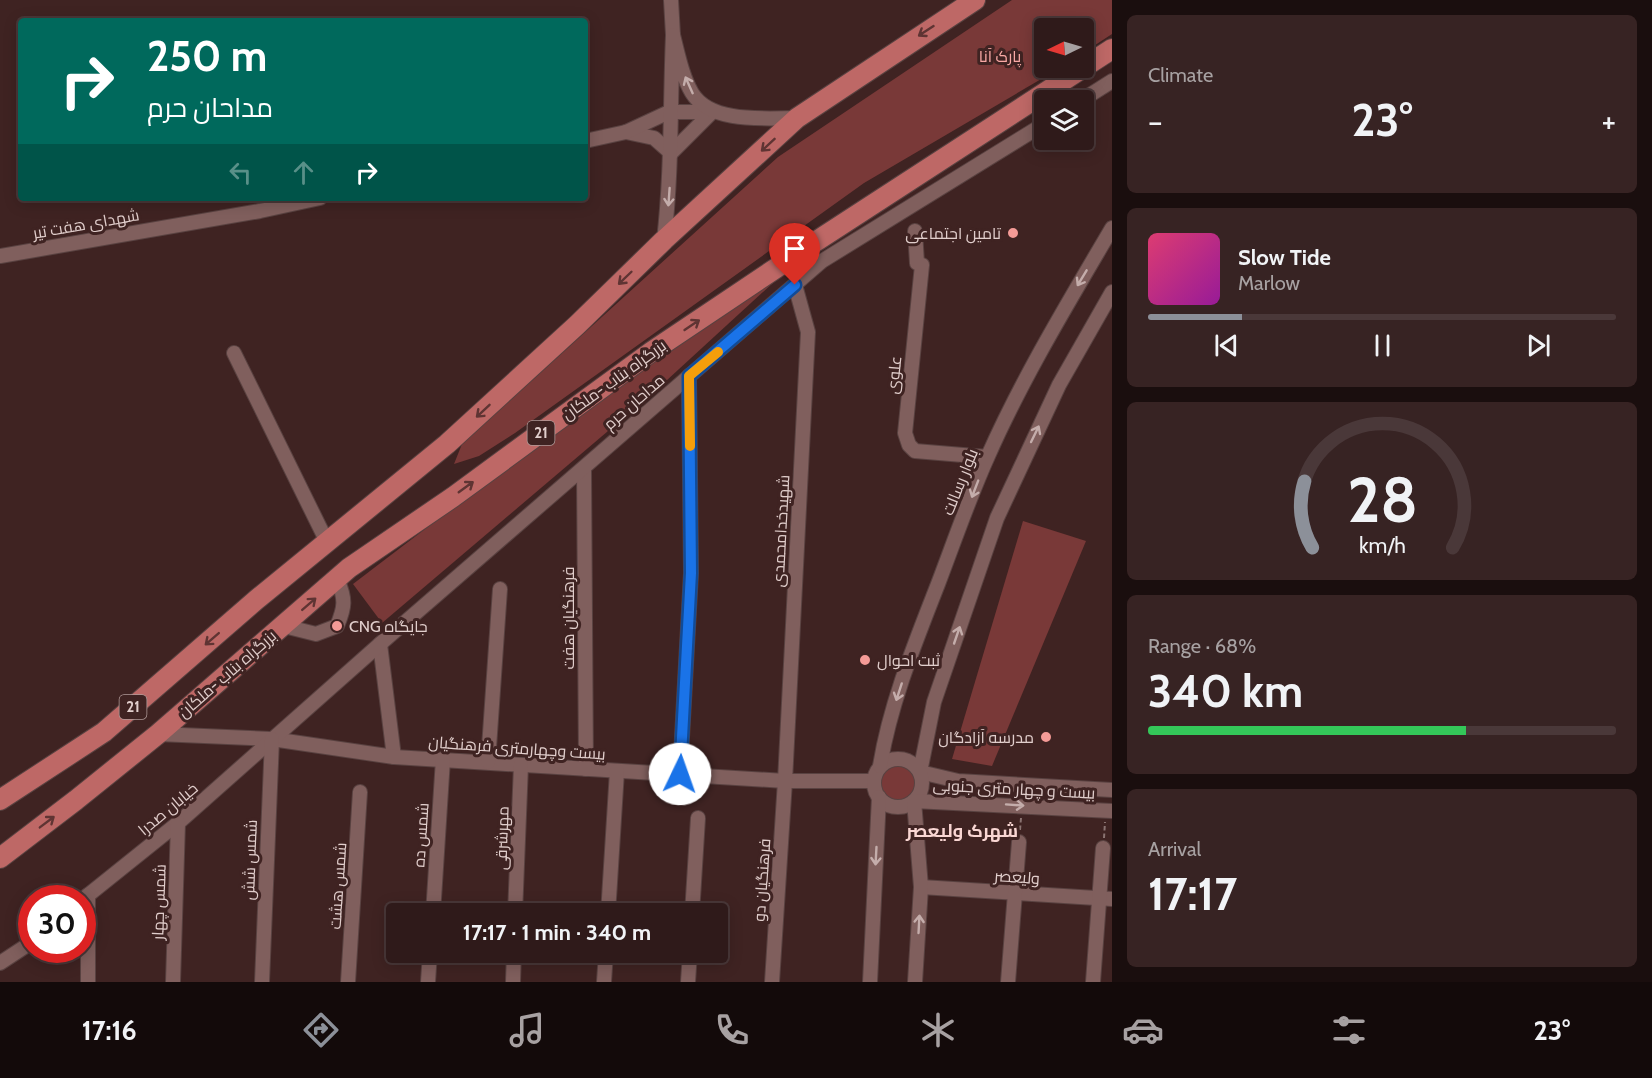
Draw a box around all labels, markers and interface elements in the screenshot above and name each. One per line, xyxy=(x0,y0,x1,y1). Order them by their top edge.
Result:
north arrow xyxy=(1034,18,1094,78)
map controls xyxy=(1034,18,1094,150)
one-way arrow xyxy=(918,26,935,38)
text: 250 m xyxy=(147,30,267,82)
icon: right xyxy=(48,42,126,120)
park label: پارک آنا xyxy=(979,47,1022,68)
text: Climate xyxy=(1148,63,1213,87)
one-way arrow xyxy=(683,76,694,95)
button: layers xyxy=(1034,90,1094,150)
text: مداحان حرم xyxy=(147,91,273,124)
text: 23° xyxy=(1351,93,1413,147)
text: − xyxy=(1148,101,1163,141)
text: + xyxy=(1601,101,1616,141)
one-way arrow xyxy=(761,138,776,152)
icon: left xyxy=(224,156,257,189)
icon: ahead xyxy=(287,156,320,189)
icon: right xyxy=(350,156,383,189)
one-way arrow xyxy=(663,186,674,206)
street label: شهدای هفت تیر xyxy=(30,205,141,244)
pin xyxy=(769,223,820,285)
place label: تامین اجتماعی xyxy=(905,224,1002,244)
marker: تامین اجتماعی xyxy=(1006,226,1020,240)
icon: arrive xyxy=(778,232,811,265)
text: Slow Tide xyxy=(1238,244,1331,271)
one-way arrow xyxy=(618,270,633,285)
one-way arrow xyxy=(1076,270,1088,287)
text: Marlow xyxy=(1238,271,1300,295)
one-way arrow xyxy=(684,319,700,331)
icon: previous xyxy=(1210,329,1243,362)
icon: pause xyxy=(1366,329,1399,362)
icon: next xyxy=(1522,329,1555,362)
street label: بزرگراه بناب -ملکان xyxy=(558,336,670,425)
street label: علوی xyxy=(883,355,906,395)
street label: مداحان حرم xyxy=(600,370,670,435)
one-way arrow xyxy=(476,404,491,418)
road number: 21 xyxy=(528,421,554,445)
one-way arrow xyxy=(1030,425,1042,443)
street label: بلوار رسالت xyxy=(938,446,982,518)
text: 28 xyxy=(1347,462,1417,538)
street label: شهیدخدامحمدی xyxy=(769,474,794,588)
one-way arrow xyxy=(969,480,980,498)
one-way arrow xyxy=(457,481,473,494)
text: km/h xyxy=(1359,532,1405,558)
street label: فرهنگیان هفت xyxy=(559,567,579,670)
one-way arrow xyxy=(301,597,316,611)
place label: CNG جایگاه xyxy=(349,617,428,636)
marker: CNG جایگاه xyxy=(330,619,344,633)
street label: بزرگراه بناب -ملکان xyxy=(174,626,281,723)
one-way arrow xyxy=(953,626,964,645)
one-way arrow xyxy=(204,632,220,645)
text: Range · 68% xyxy=(1148,634,1256,658)
place label: ثبت احوال xyxy=(877,651,941,671)
marker: ثبت احوال xyxy=(858,653,872,667)
text: 340 km xyxy=(1148,664,1303,718)
one-way arrow xyxy=(893,682,904,701)
road number: 21 xyxy=(120,695,146,719)
place label: مدرسه آزادگان xyxy=(938,728,1034,748)
marker: مدرسه آزادگان xyxy=(1039,730,1053,744)
street label: بیست وچهارمتری فرهنگیان xyxy=(428,732,606,766)
position arrow xyxy=(648,742,712,806)
street label: بیست و چهار متری جنوبی xyxy=(932,775,1096,805)
street label: خیابان صدرا xyxy=(134,779,202,840)
one-way arrow xyxy=(1004,800,1024,811)
street label: شمس ده xyxy=(409,802,434,868)
street label: مهرشرقی xyxy=(491,806,514,870)
one-way arrow xyxy=(38,816,54,829)
street label: شمس شش xyxy=(239,819,262,901)
district label: شهرک ولیعصر xyxy=(905,820,1018,842)
text: Arrival xyxy=(1148,837,1201,861)
street label: فرهنگیان دو xyxy=(750,838,775,922)
street label: شمس هشت xyxy=(325,842,352,930)
one-way arrow xyxy=(871,845,882,865)
street label: شمس چهار xyxy=(148,864,172,941)
street label: ولیعصر xyxy=(992,866,1041,888)
text: 17:17 xyxy=(1148,867,1237,921)
speed limit sign: 30 xyxy=(18,885,96,963)
one-way arrow xyxy=(913,914,924,934)
text: 17:17 · 1 min · 340 m xyxy=(463,919,651,946)
icon: directions xyxy=(300,1009,342,1051)
icon: music xyxy=(506,1009,548,1051)
icon: phone xyxy=(711,1009,753,1051)
icon: climate xyxy=(917,1009,959,1051)
icon: car xyxy=(1122,1009,1164,1051)
icon: filters xyxy=(1328,1009,1370,1051)
text: 17:16 xyxy=(82,1014,137,1047)
text: 23° xyxy=(1533,1014,1570,1047)

